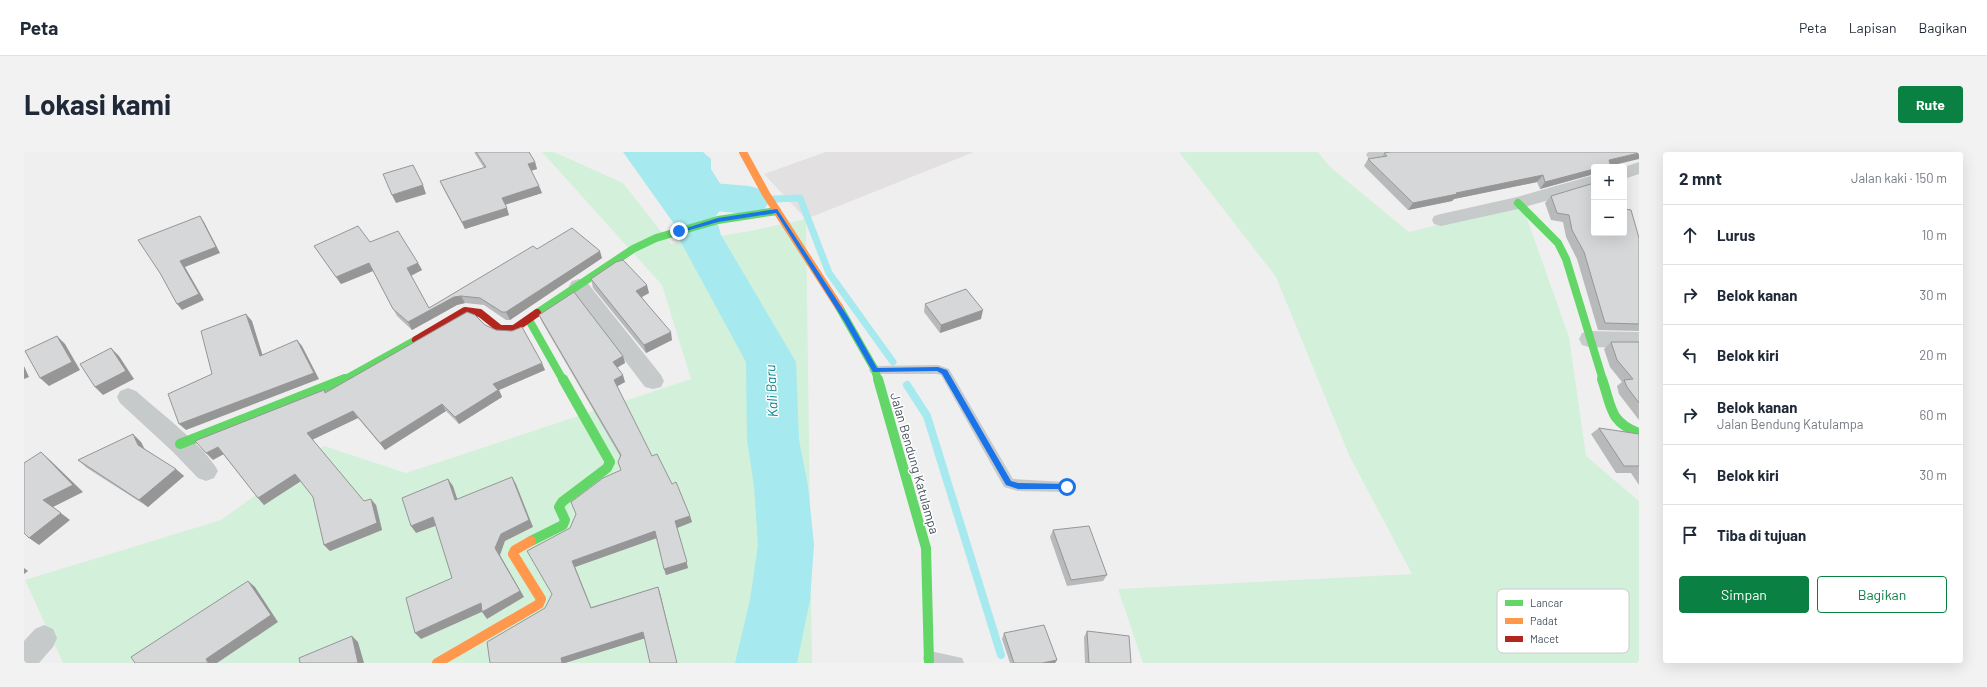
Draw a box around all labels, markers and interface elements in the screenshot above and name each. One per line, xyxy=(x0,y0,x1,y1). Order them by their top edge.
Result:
text: Peta xyxy=(20,16,58,39)
text: Peta xyxy=(1799,19,1827,36)
text: Lapisan xyxy=(1849,19,1897,36)
text: Bagikan xyxy=(1919,19,1967,36)
button: Rute xyxy=(1898,86,1963,123)
text: Lokasi kami xyxy=(24,87,171,121)
map controls xyxy=(1591,164,1627,236)
button: + xyxy=(1591,164,1627,200)
text: 2 mnt xyxy=(1679,168,1722,188)
text: Jalan kaki · 150 m xyxy=(1851,170,1947,186)
button: − xyxy=(1591,200,1627,236)
route end xyxy=(670,222,688,240)
icon: ahead xyxy=(1679,224,1701,246)
text: Lurus xyxy=(1717,226,1755,244)
text: 10 m xyxy=(1922,227,1947,243)
icon: right xyxy=(1679,284,1701,306)
text: Belok kanan xyxy=(1717,286,1797,304)
text: 30 m xyxy=(1920,287,1947,303)
icon: left xyxy=(1679,344,1701,366)
text: Belok kiri xyxy=(1717,346,1779,364)
text: 20 m xyxy=(1919,347,1947,363)
water label: Kali Baru xyxy=(761,364,781,418)
street label: Jalan Bendung Katulampa xyxy=(887,390,943,536)
text: Belok kanan xyxy=(1717,398,1797,416)
icon: right xyxy=(1679,404,1701,426)
text: 60 m xyxy=(1920,407,1947,423)
text: Jalan Bendung Katulampa xyxy=(1717,416,1863,432)
icon: left xyxy=(1679,464,1701,486)
text: Belok kiri xyxy=(1717,466,1779,484)
text: 30 m xyxy=(1920,467,1947,483)
route start xyxy=(1058,478,1076,496)
icon: arrive xyxy=(1679,524,1701,546)
text: Tiba di tujuan xyxy=(1717,526,1806,544)
button: Simpan xyxy=(1679,576,1809,613)
button: Bagikan xyxy=(1817,576,1947,613)
legend xyxy=(1497,589,1629,653)
text: Lancar xyxy=(1530,596,1563,609)
text: Padat xyxy=(1530,614,1558,627)
text: Macet xyxy=(1530,632,1559,645)

